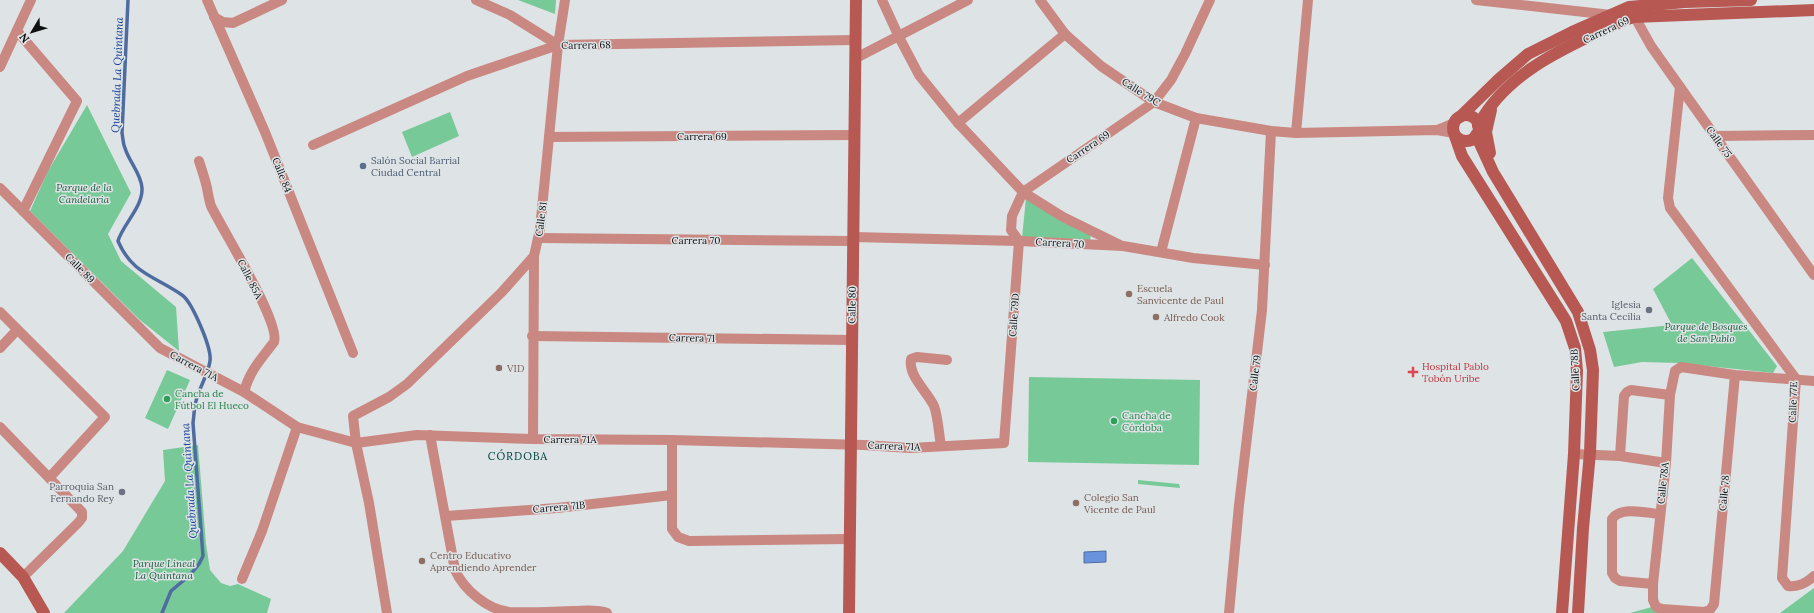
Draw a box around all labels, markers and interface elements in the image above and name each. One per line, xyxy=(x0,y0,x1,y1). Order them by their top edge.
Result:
north arrow xyxy=(12,12,52,52)
street label: Carrera 69 xyxy=(1581,14,1631,46)
water label: Quebrada La Quintana xyxy=(108,16,126,133)
text: N xyxy=(16,30,32,46)
street label: Carrera 68 xyxy=(561,38,611,52)
street label: Calle 79C xyxy=(1119,75,1163,109)
street label: Calle 75 xyxy=(1703,124,1735,160)
street label: Carrera 69 xyxy=(1064,128,1112,166)
street label: Carrera 69 xyxy=(677,130,727,143)
place label: Salón Social Barrial Ciudad Central xyxy=(371,154,460,179)
street label: Calle 84 xyxy=(269,156,295,195)
marker: Salón Social Barrial Ciudad Central xyxy=(358,161,368,171)
park label: Parque de la Candelaria xyxy=(56,181,112,206)
street label: Calle 81 xyxy=(532,201,550,237)
street label: Carrera 70 xyxy=(671,234,721,247)
street label: Carrera 70 xyxy=(1035,235,1085,251)
street label: Calle 89 xyxy=(62,250,98,286)
street label: Calle 85A xyxy=(234,257,266,302)
place label: Escuela Sanvicente de Paul xyxy=(1137,282,1224,307)
street label: Calle 80 xyxy=(845,286,859,324)
marker: Escuela Sanvicente de Paul xyxy=(1124,289,1134,299)
street label: Calle 79D xyxy=(1006,293,1022,337)
place label: Iglesia Santa Cecilia xyxy=(1581,298,1641,323)
marker: Iglesia Santa Cecilia xyxy=(1644,305,1654,315)
place label: Alfredo Cook xyxy=(1163,311,1225,324)
marker: Alfredo Cook xyxy=(1151,312,1161,322)
park label: Parque de Bosques de San Pablo xyxy=(1664,320,1748,345)
street label: Carrera 71 xyxy=(669,331,716,345)
street label: Carrera 71A xyxy=(168,348,221,384)
street label: Calle 78B xyxy=(1567,349,1583,391)
street label: Calle 79 xyxy=(1246,354,1264,392)
place label: Hospital Pablo Tobón Uribe xyxy=(1422,360,1489,385)
place label: VID xyxy=(506,362,524,375)
marker: VID xyxy=(494,363,504,373)
marker: Hospital Pablo Tobón Uribe xyxy=(1407,366,1419,378)
street label: Calle 77E xyxy=(1786,381,1800,423)
place label: Cancha de Fútbol El Hueco xyxy=(175,387,249,412)
marker: Cancha de Fútbol El Hueco xyxy=(162,394,172,404)
place label: Cancha de Córdoba xyxy=(1122,409,1171,434)
marker: Cancha de Córdoba xyxy=(1109,416,1119,426)
water label: Quebrada La Quintana xyxy=(178,422,200,539)
street label: Carrera 71A xyxy=(544,433,597,446)
street label: Carrera 71A xyxy=(867,439,921,453)
district label: CÓRDOBA xyxy=(488,449,548,463)
street label: Calle 78A xyxy=(1654,461,1672,505)
street label: Calle 78 xyxy=(1716,474,1732,511)
place label: Parroquia San Fernando Rey xyxy=(49,480,115,505)
marker: Parroquia San Fernando Rey xyxy=(117,487,127,497)
place label: Colegio San Vicente de Paul xyxy=(1083,491,1156,516)
street label: Carrera 71B xyxy=(532,498,586,516)
marker: Colegio San Vicente de Paul xyxy=(1071,498,1081,508)
place label: Centro Educativo Aprendiendo Aprender xyxy=(429,549,537,574)
marker: Centro Educativo Aprendiendo Aprender xyxy=(417,556,427,566)
park label: Parque Lineal La Quintana xyxy=(133,557,195,582)

